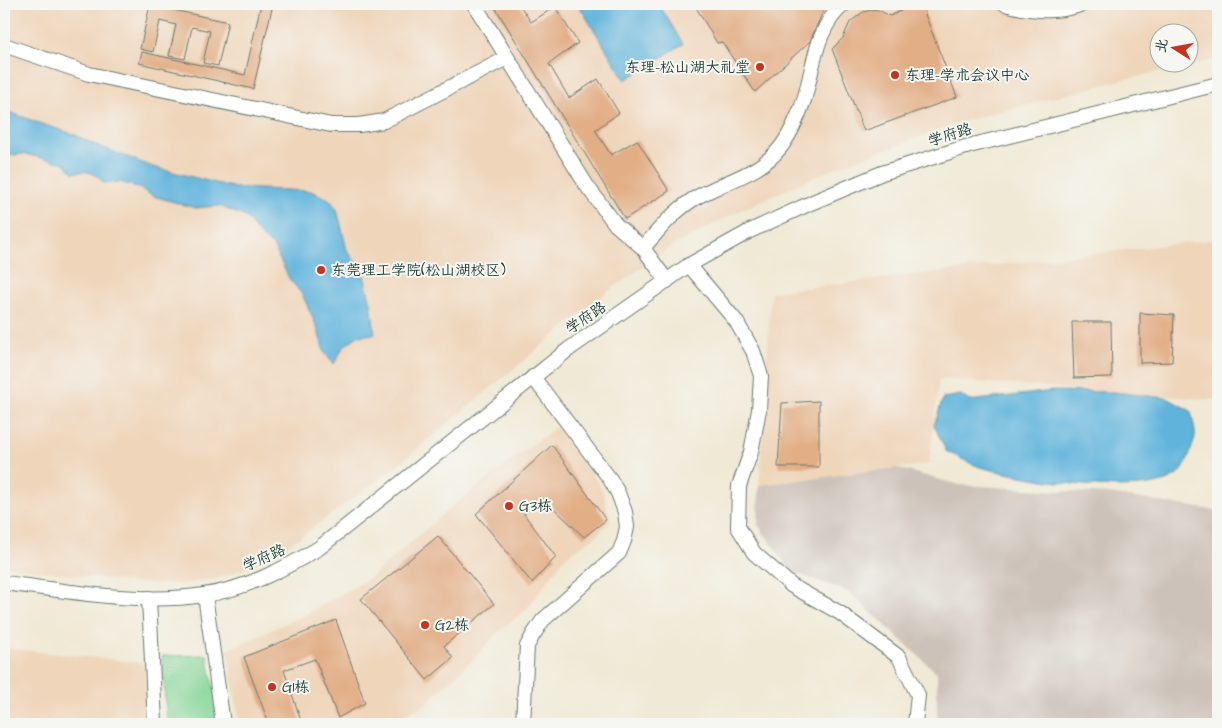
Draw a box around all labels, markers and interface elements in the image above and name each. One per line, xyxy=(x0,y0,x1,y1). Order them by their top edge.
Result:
north arrow xyxy=(1150,22,1200,72)
text: 北 xyxy=(1151,37,1173,54)
place label: 东理-松山湖大礼堂 xyxy=(625,57,750,78)
marker: 东理-松山湖大礼堂 xyxy=(754,61,766,73)
place label: 东理-学术会议中心 xyxy=(905,65,1030,86)
marker: 东理-学术会议中心 xyxy=(889,69,901,81)
street label: 学府路 xyxy=(925,118,975,152)
place label: 东莞理工学院(松山湖校区) xyxy=(331,260,506,281)
marker: 东莞理工学院(松山湖校区) xyxy=(315,264,327,276)
street label: 学府路 xyxy=(561,297,611,339)
place label: G3栋 xyxy=(519,496,552,517)
marker: G3栋 xyxy=(503,500,515,512)
street label: 学府路 xyxy=(239,539,289,577)
place label: G2栋 xyxy=(435,615,469,636)
marker: G2栋 xyxy=(419,619,431,631)
place label: G1栋 xyxy=(282,677,309,698)
marker: G1栋 xyxy=(266,681,278,693)

